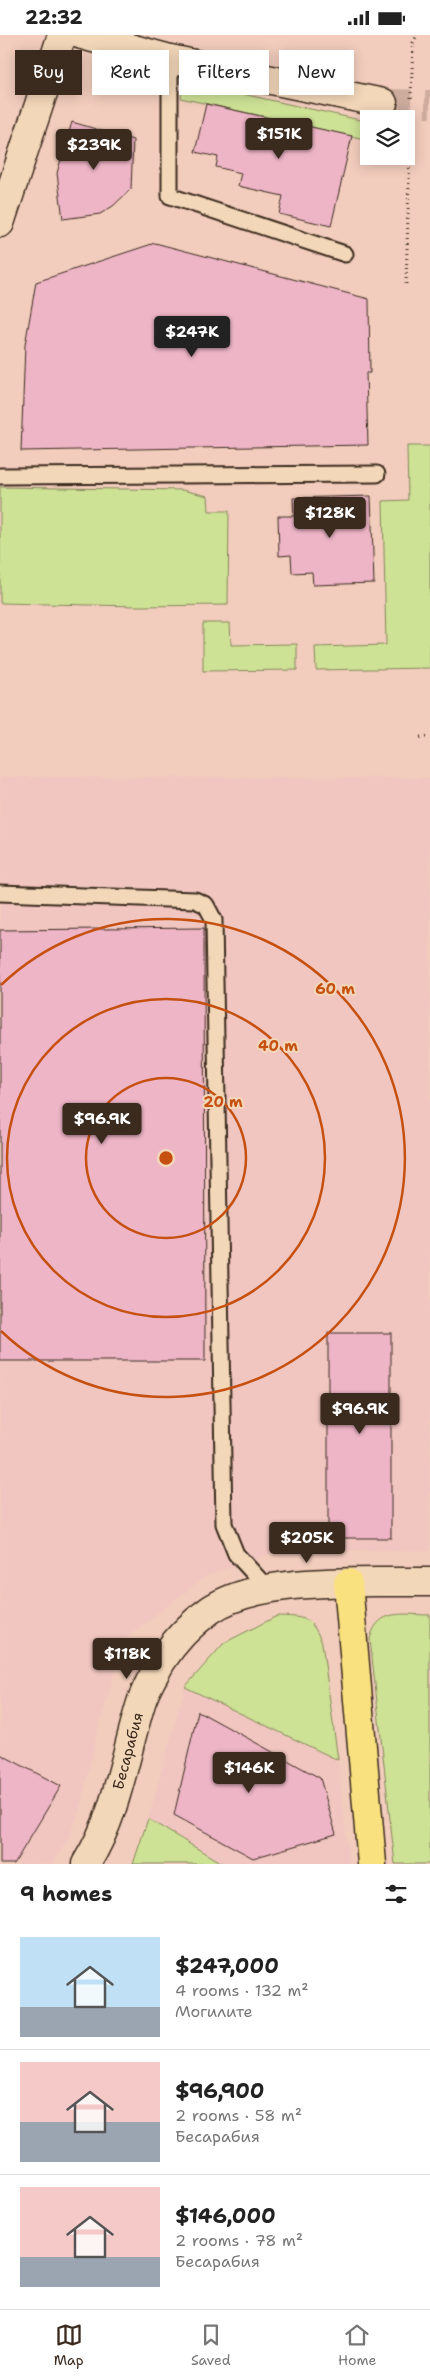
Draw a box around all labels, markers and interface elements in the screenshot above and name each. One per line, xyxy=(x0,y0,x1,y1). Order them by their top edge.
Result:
text: 22:32 xyxy=(25,5,83,30)
chip: Buy xyxy=(15,50,82,95)
chip: Rent xyxy=(92,50,169,95)
chip: Filters xyxy=(179,50,269,95)
chip: New xyxy=(279,50,354,95)
map controls xyxy=(360,110,415,165)
button: layers xyxy=(360,110,415,165)
pin: $151K xyxy=(244,117,314,160)
text: $151K xyxy=(256,123,302,144)
pin: $239K xyxy=(59,129,129,171)
text: $239K xyxy=(67,134,121,155)
pin: $247K xyxy=(157,315,227,358)
text: $247K xyxy=(165,321,219,342)
pin: $128K xyxy=(295,497,365,539)
text: $128K xyxy=(305,502,355,523)
text: 60 m xyxy=(315,979,355,999)
text: 40 m xyxy=(258,1036,298,1056)
text: 20 m xyxy=(203,1092,243,1112)
pin: $96.9K xyxy=(61,1103,143,1145)
text: $96.9K xyxy=(73,1108,131,1129)
centre of rings xyxy=(157,1149,175,1167)
pin: $96.9K xyxy=(319,1393,401,1435)
text: $96.9K xyxy=(331,1398,389,1419)
pin: $205K xyxy=(272,1521,342,1564)
text: $205K xyxy=(280,1527,334,1548)
pin: $118K xyxy=(92,1637,162,1680)
text: $118K xyxy=(104,1643,150,1664)
street label: Бесарабия xyxy=(108,1710,148,1792)
pin: $146K xyxy=(214,1751,284,1794)
text: $146K xyxy=(224,1757,274,1778)
text: 9 homes xyxy=(20,1880,112,1908)
icon: filters xyxy=(382,1880,410,1908)
text: $247,000 xyxy=(175,1952,279,1980)
icon: home xyxy=(60,1957,120,2017)
text: 4 rooms · 132 m² xyxy=(175,1980,309,2001)
text: Могилите xyxy=(175,2001,253,2022)
text: $96,900 xyxy=(175,2077,265,2105)
icon: home xyxy=(60,2082,120,2142)
text: 2 rooms · 58 m² xyxy=(175,2105,302,2126)
text: Бесарабия xyxy=(175,2126,260,2147)
text: $146,000 xyxy=(175,2202,276,2230)
icon: home xyxy=(60,2207,120,2267)
text: 2 rooms · 78 m² xyxy=(175,2230,303,2251)
text: Бесарабия xyxy=(175,2251,260,2272)
tab: Map xyxy=(54,2321,84,2369)
tab: Saved xyxy=(191,2321,231,2369)
tab: Home xyxy=(338,2321,376,2369)

